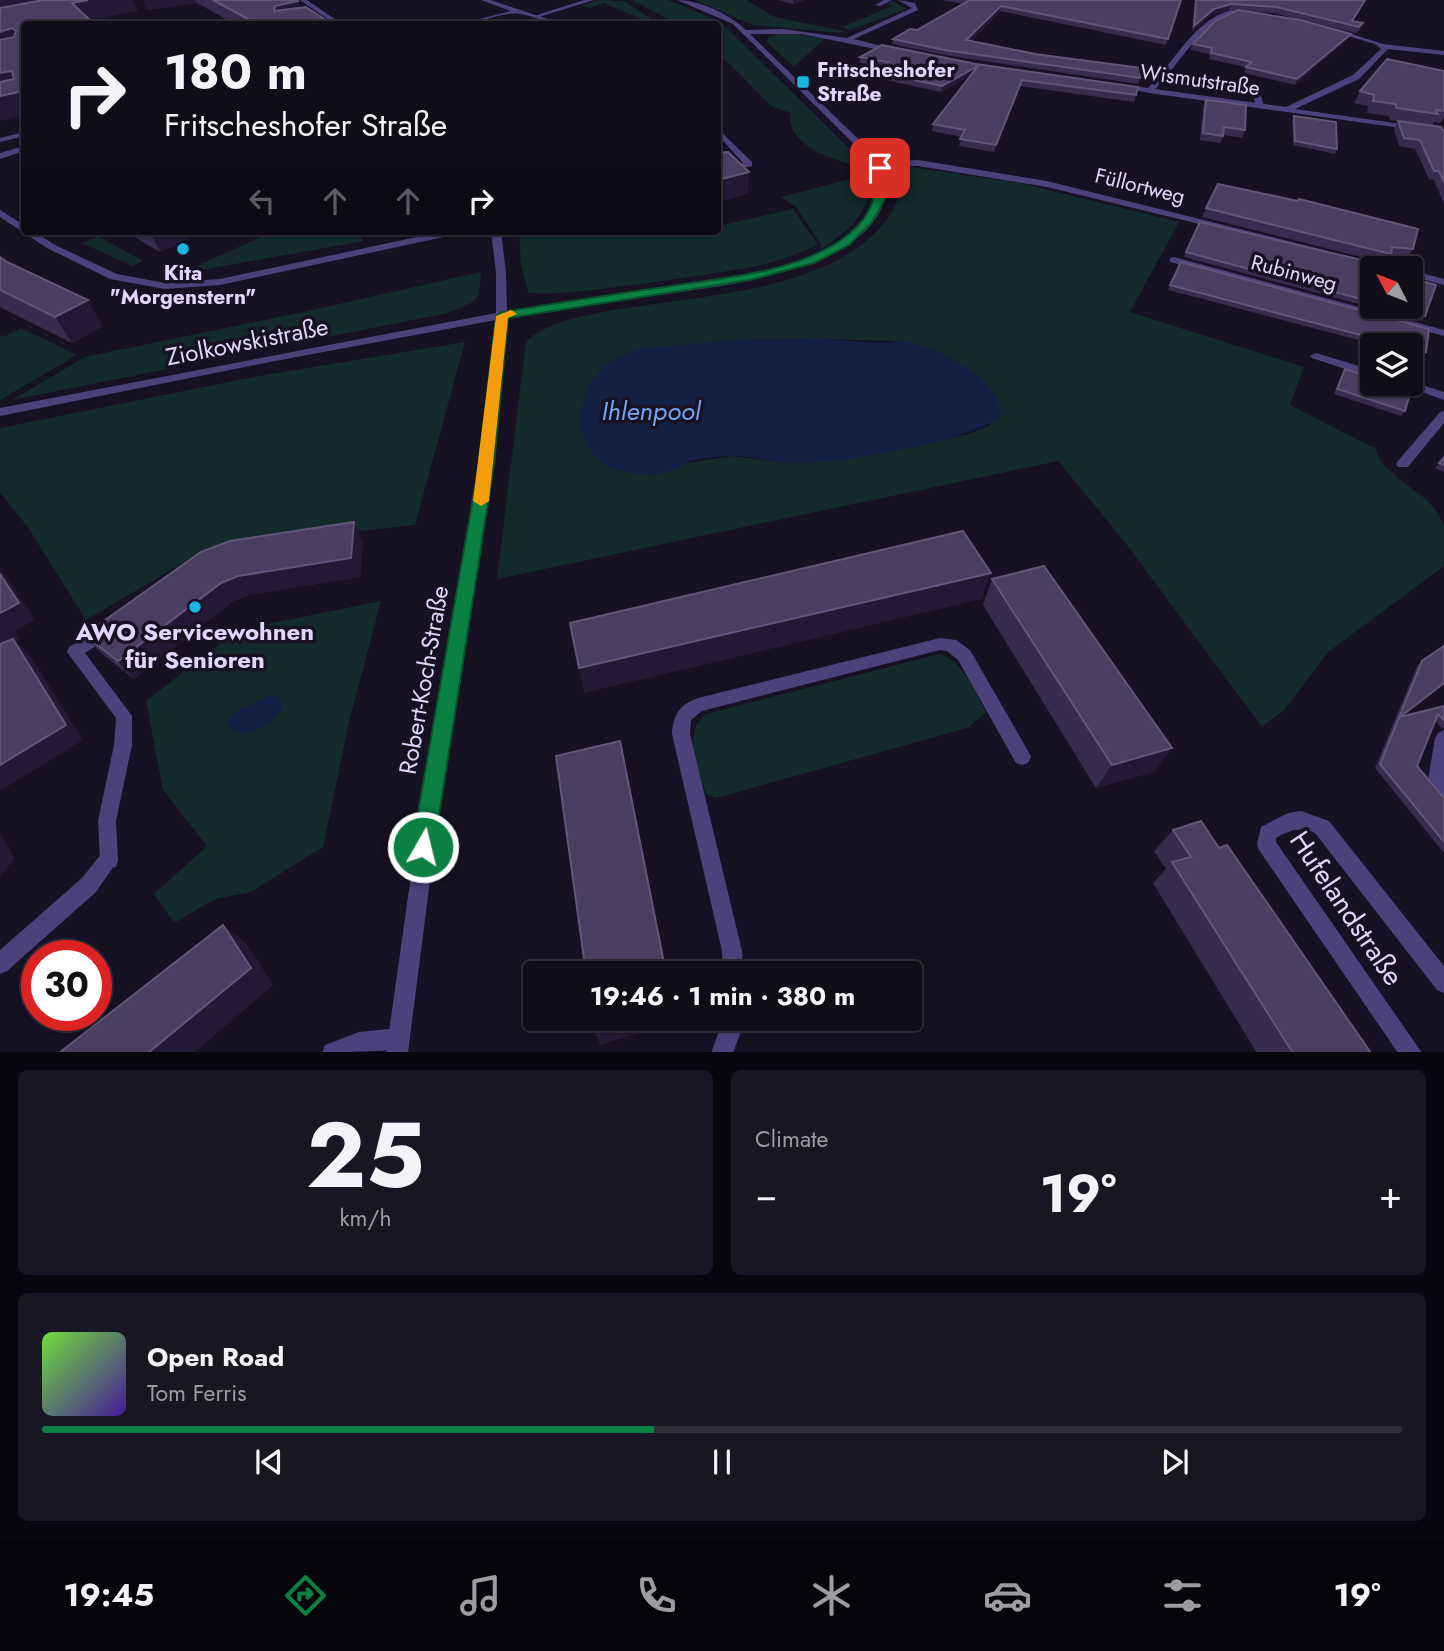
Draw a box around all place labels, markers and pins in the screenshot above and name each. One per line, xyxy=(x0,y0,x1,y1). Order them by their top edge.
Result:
place label: Fritscheshofer Straße xyxy=(817,55,955,109)
marker: Fritscheshofer Straße xyxy=(795,74,811,90)
pin xyxy=(850,138,910,198)
marker: Kita "Morgenstern" xyxy=(175,241,191,257)
place label: Kita "Morgenstern" xyxy=(110,258,256,312)
marker: AWO Servicewohnen für Senioren xyxy=(187,599,203,615)
place label: AWO Servicewohnen für Senioren xyxy=(75,614,314,677)

